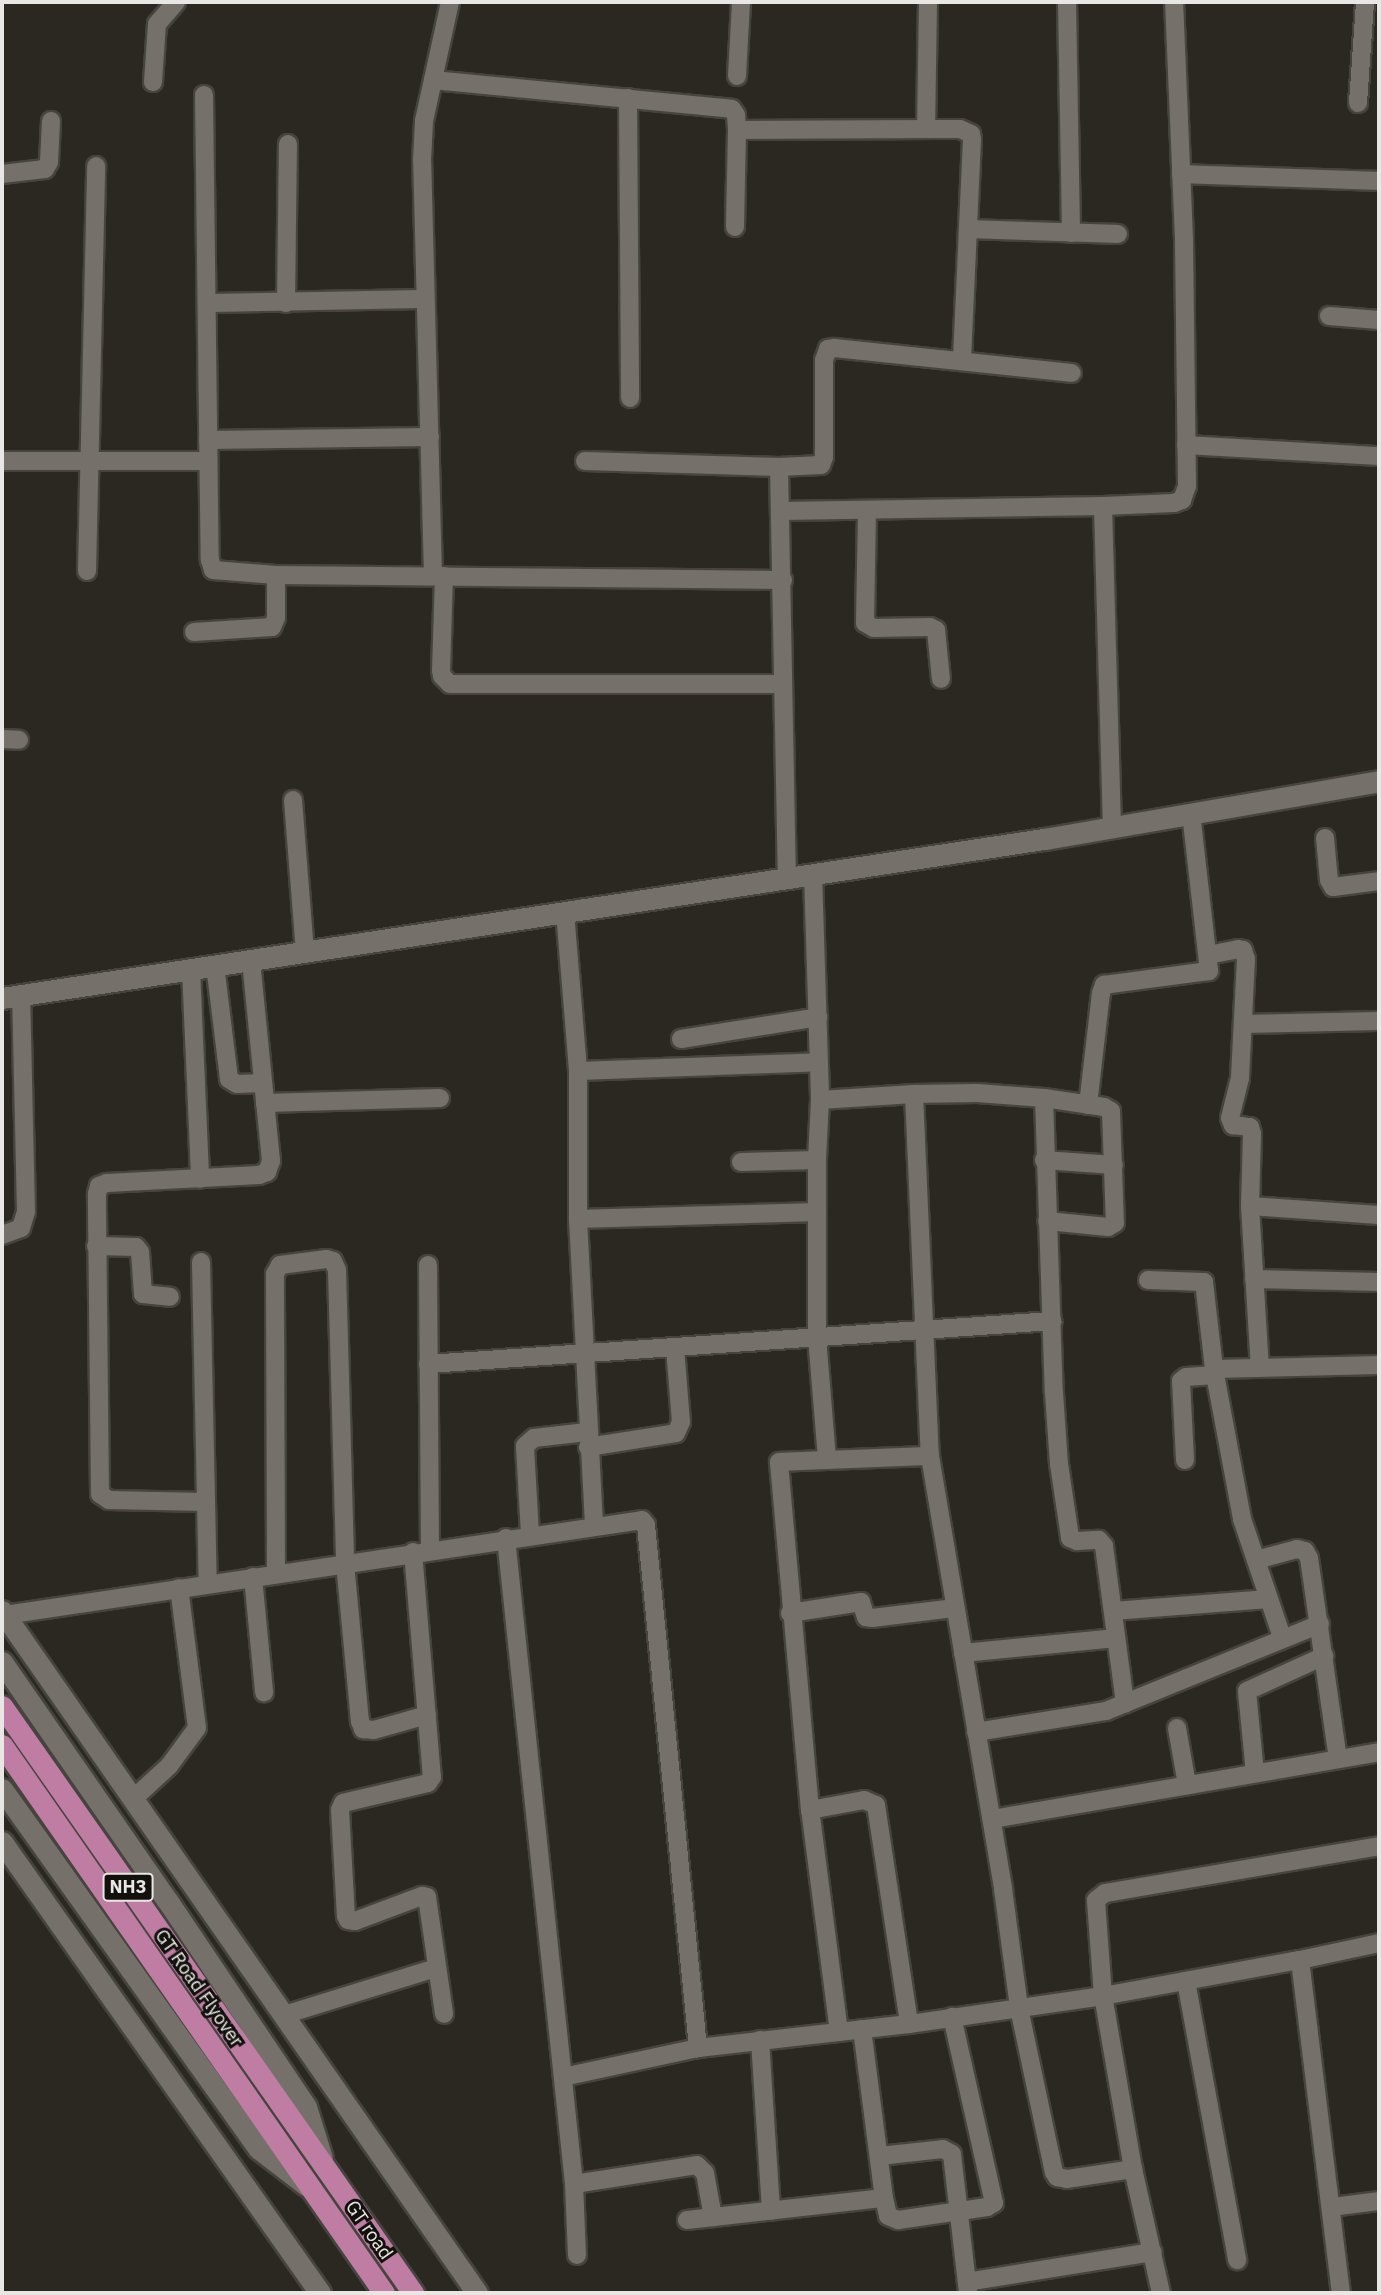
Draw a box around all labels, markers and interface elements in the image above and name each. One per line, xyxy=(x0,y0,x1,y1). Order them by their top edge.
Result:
road number: NH3 xyxy=(102,1872,154,1901)
street label: GT Road Flyover xyxy=(150,1925,248,2051)
street label: GT road xyxy=(341,2196,397,2264)

